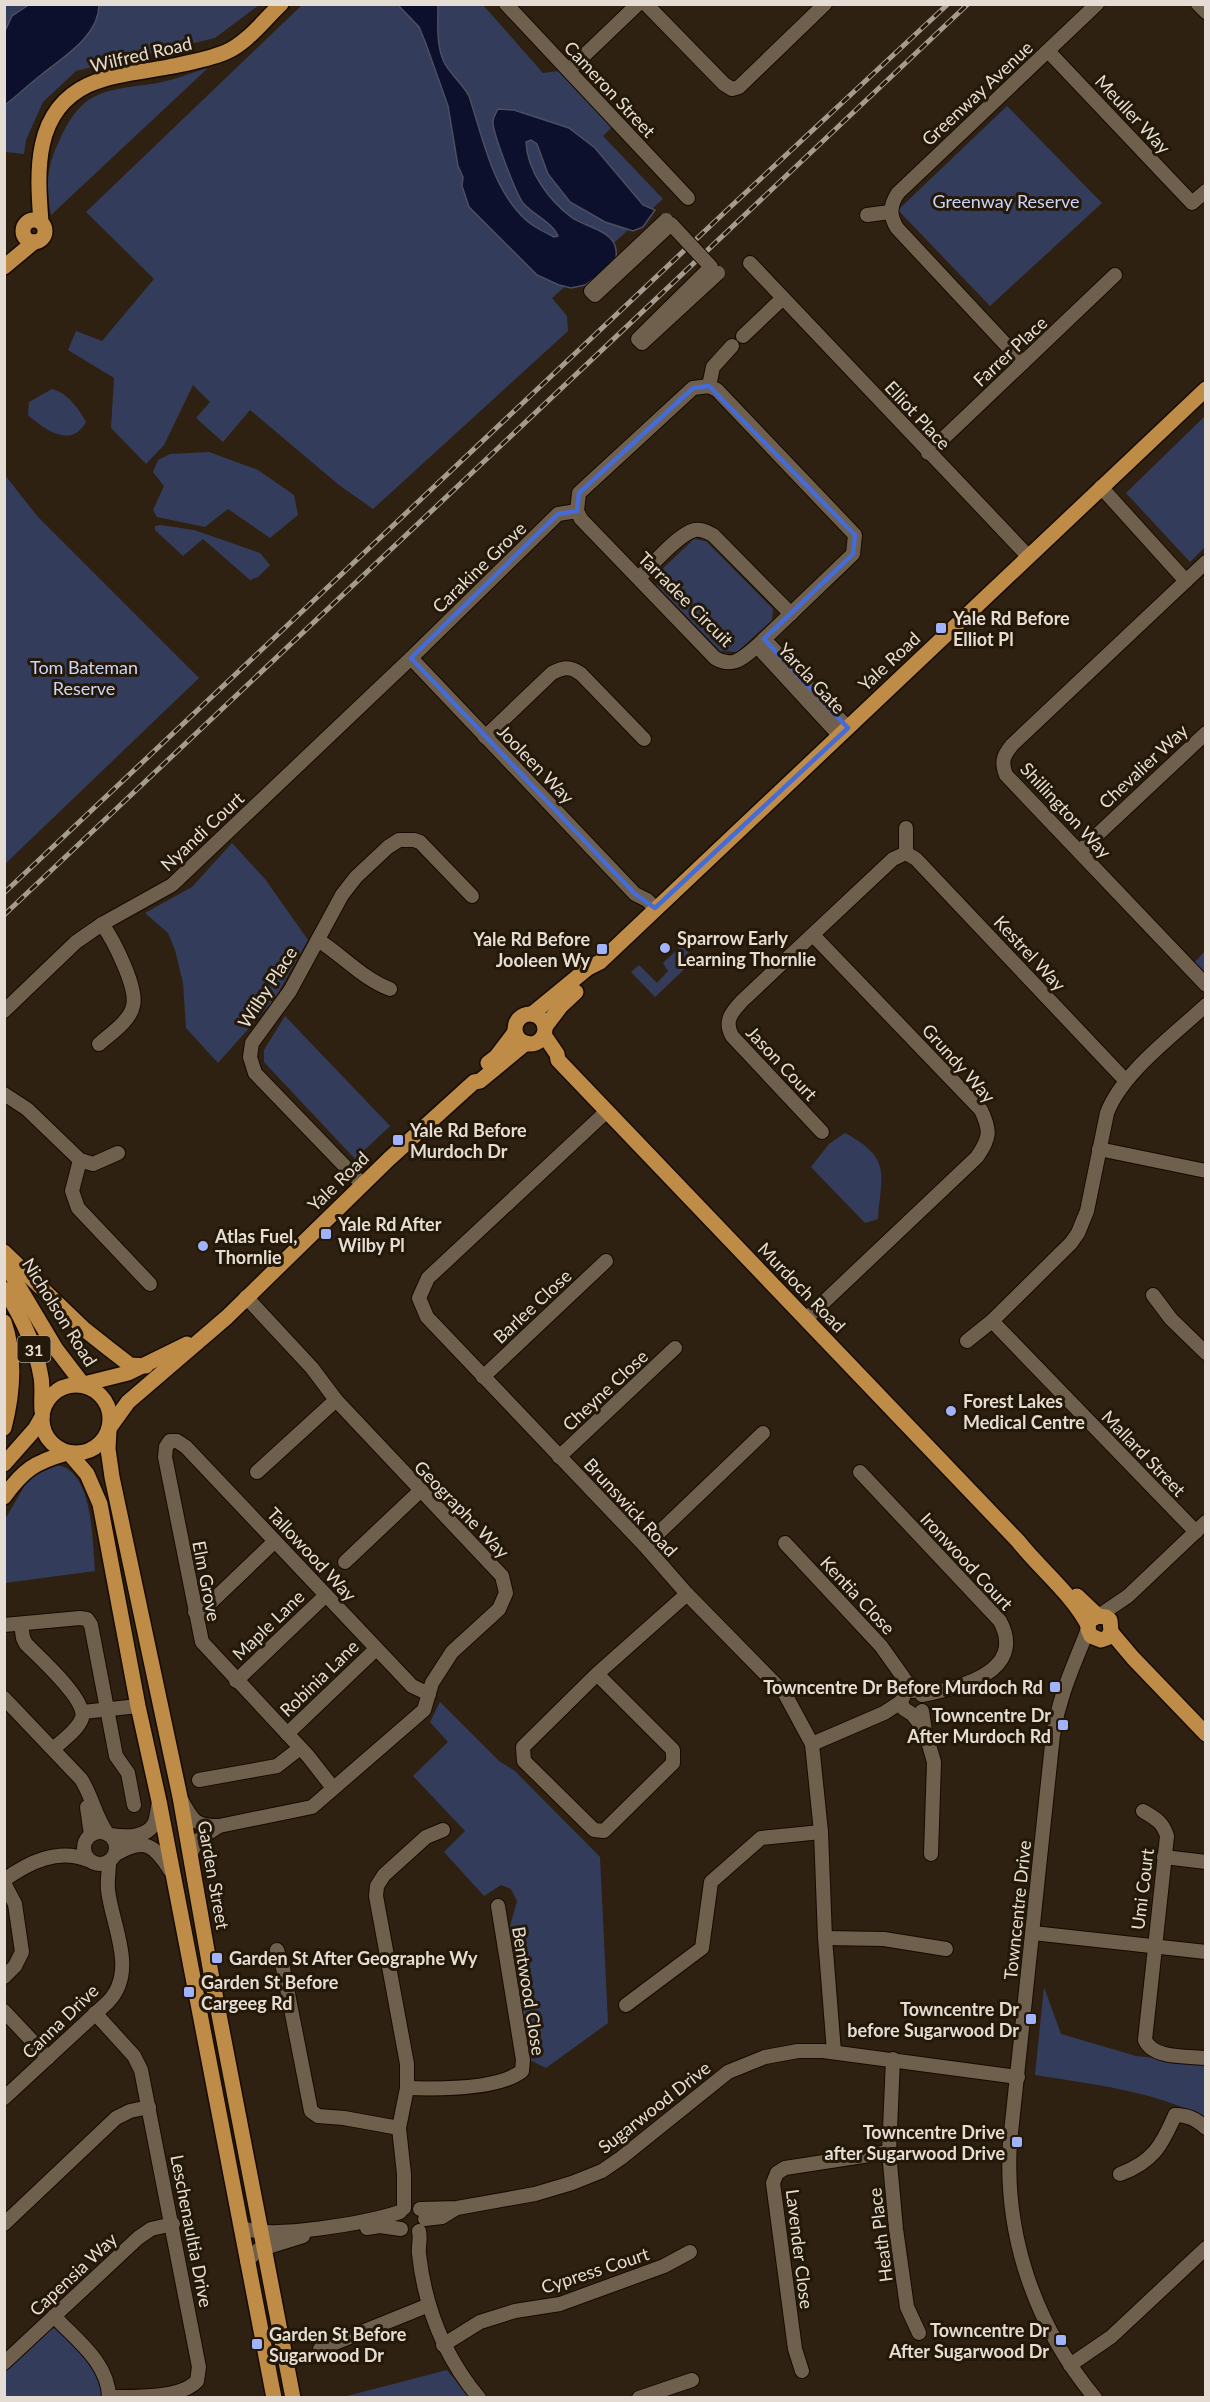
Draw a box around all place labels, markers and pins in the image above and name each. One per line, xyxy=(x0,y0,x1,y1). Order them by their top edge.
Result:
place label: Yale Rd Before Elliot Pl xyxy=(952,607,1070,650)
marker: Yale Rd Before Elliot Pl xyxy=(934,621,948,635)
place label: Sparrow Early Learning Thornlie xyxy=(677,927,817,970)
place label: Yale Rd Before Jooleen Wy xyxy=(472,928,591,971)
marker: Sparrow Early Learning Thornlie xyxy=(658,941,672,955)
marker: Yale Rd Before Jooleen Wy xyxy=(595,942,609,956)
place label: Yale Rd Before Murdoch Dr xyxy=(409,1119,527,1162)
marker: Yale Rd Before Murdoch Dr xyxy=(391,1133,405,1147)
place label: Yale Rd After Wilby Pl xyxy=(337,1213,442,1256)
place label: Atlas Fuel, Thornlie xyxy=(214,1225,298,1268)
marker: Yale Rd After Wilby Pl xyxy=(319,1227,333,1241)
marker: Atlas Fuel, Thornlie xyxy=(196,1239,210,1253)
place label: Forest Lakes Medical Centre xyxy=(963,1390,1085,1433)
marker: Forest Lakes Medical Centre xyxy=(944,1404,958,1418)
place label: Towncentre Dr Before Murdoch Rd xyxy=(763,1676,1043,1698)
marker: Towncentre Dr Before Murdoch Rd xyxy=(1048,1680,1062,1694)
place label: Towncentre Dr After Murdoch Rd xyxy=(906,1704,1051,1747)
marker: Towncentre Dr After Murdoch Rd xyxy=(1056,1718,1070,1732)
place label: Garden St After Geographe Wy xyxy=(229,1947,478,1969)
marker: Garden St After Geographe Wy xyxy=(210,1951,224,1965)
place label: Garden St Before Cargeeg Rd xyxy=(201,1971,339,2014)
marker: Garden St Before Cargeeg Rd xyxy=(182,1985,196,1999)
place label: Towncentre Dr before Sugarwood Dr xyxy=(847,1998,1019,2041)
marker: Towncentre Dr before Sugarwood Dr xyxy=(1024,2012,1038,2026)
place label: Towncentre Drive after Sugarwood Drive xyxy=(825,2121,1005,2164)
marker: Towncentre Drive after Sugarwood Drive xyxy=(1010,2135,1024,2149)
place label: Towncentre Dr After Sugarwood Dr xyxy=(888,2319,1049,2362)
place label: Garden St Before Sugarwood Dr xyxy=(269,2323,407,2366)
marker: Towncentre Dr After Sugarwood Dr xyxy=(1054,2333,1068,2347)
marker: Garden St Before Sugarwood Dr xyxy=(250,2337,264,2351)

